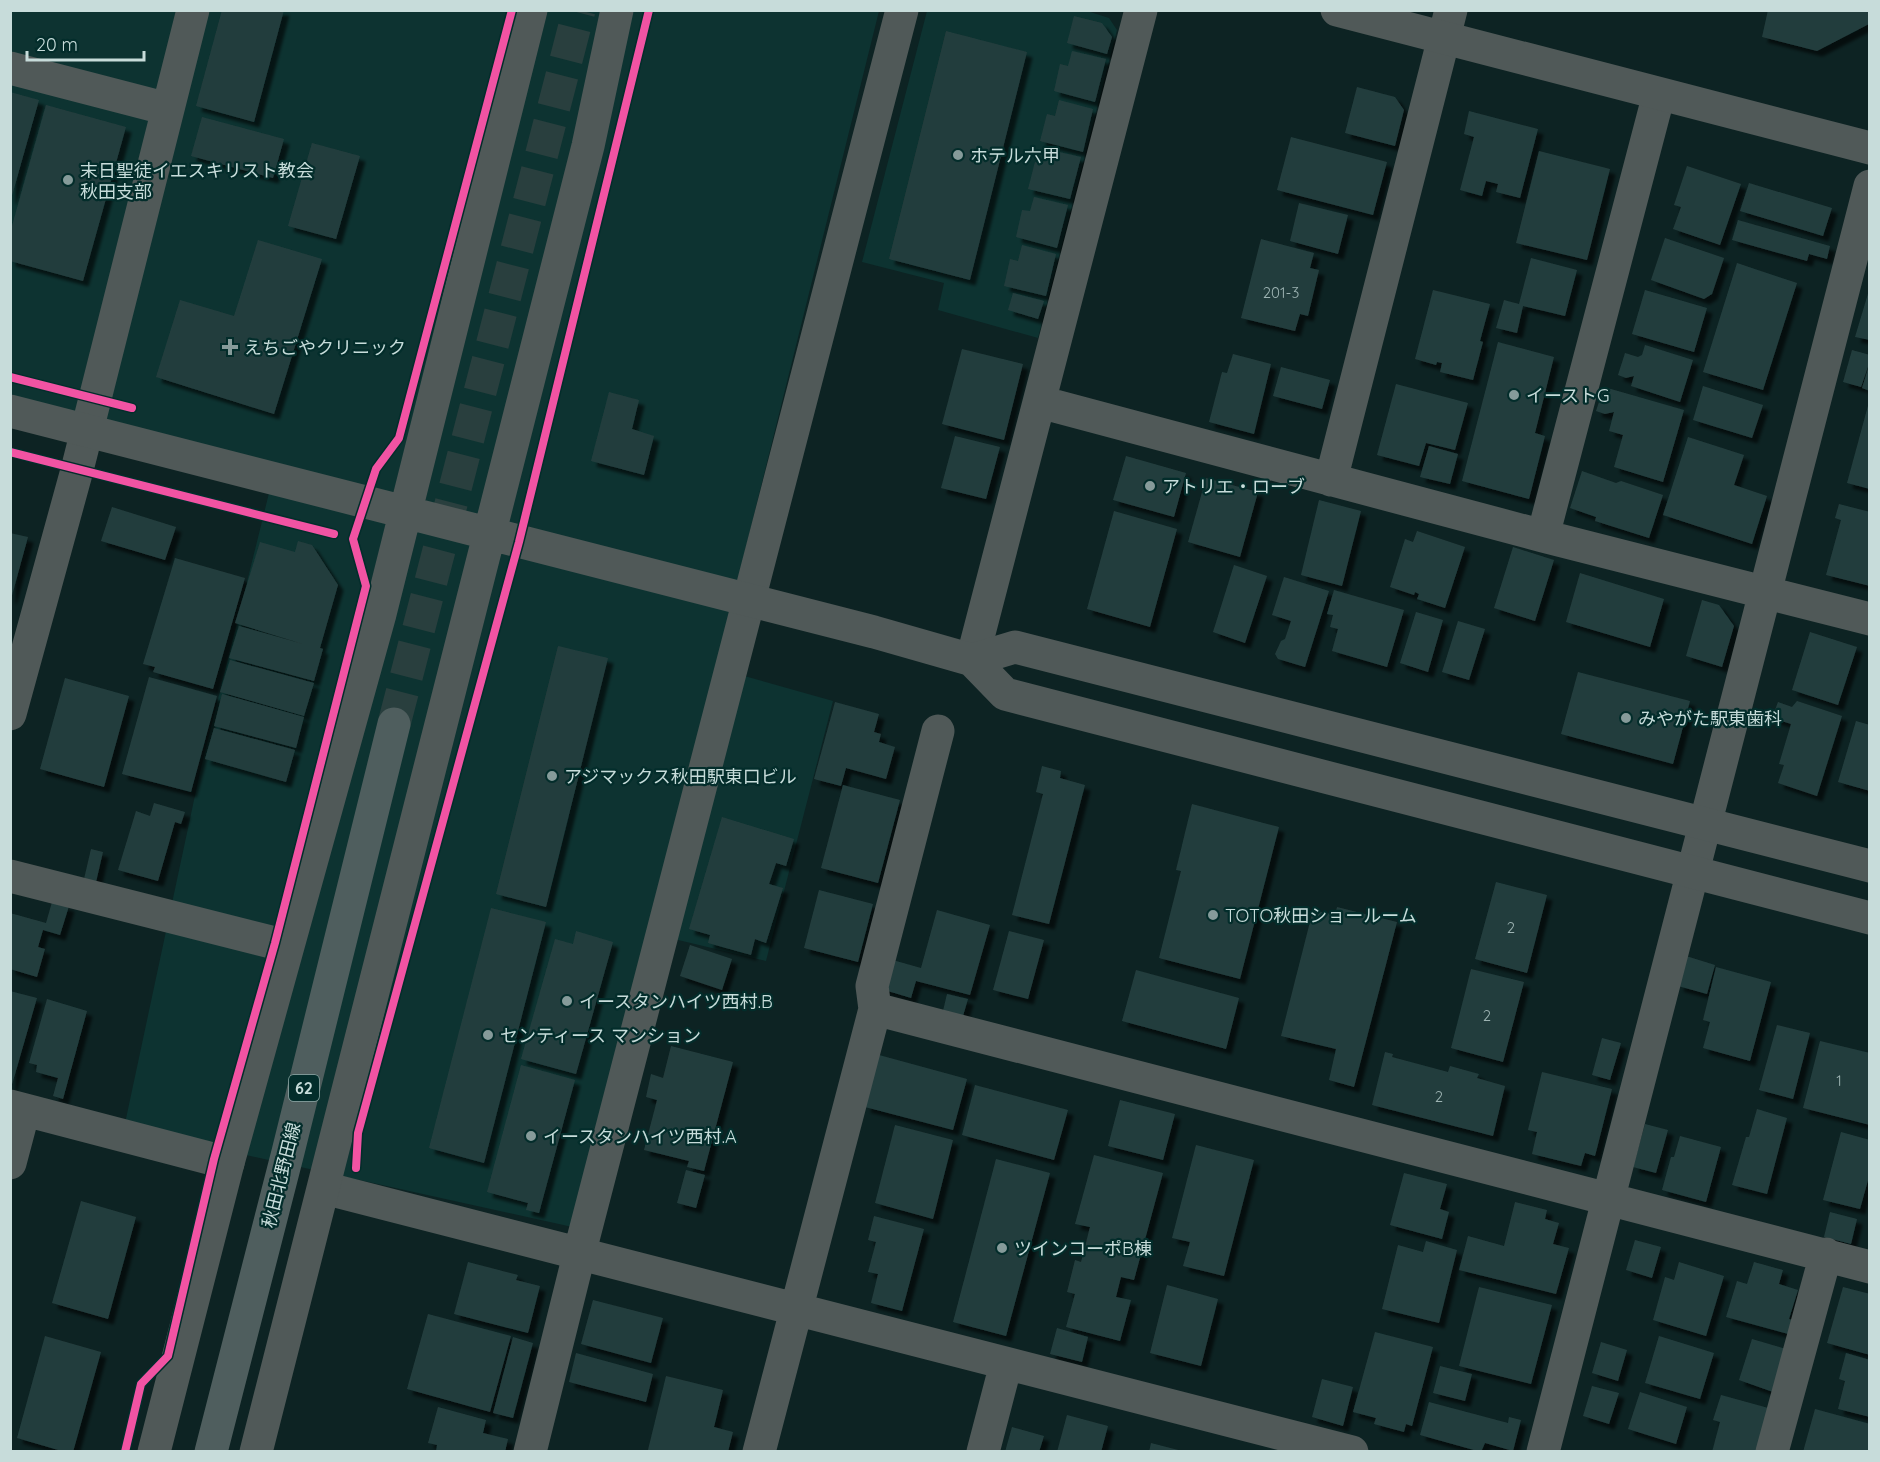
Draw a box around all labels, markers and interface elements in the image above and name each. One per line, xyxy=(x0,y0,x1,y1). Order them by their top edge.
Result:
scale bar xyxy=(27,24,144,62)
text: 20 m xyxy=(36,33,78,56)
place label: ホテル六甲 xyxy=(970,144,1060,167)
marker: ホテル六甲 xyxy=(951,148,965,162)
place label: 末日聖徒イエスキリスト教会 秋田支部 xyxy=(80,159,314,203)
marker: 末日聖徒イエスキリスト教会 秋田支部 xyxy=(61,173,75,187)
house number: 201-3 xyxy=(1263,283,1299,302)
place label: えちごやクリニック xyxy=(244,336,406,359)
marker: えちごやクリニック xyxy=(221,338,239,356)
place label: イーストG xyxy=(1526,384,1610,407)
marker: イーストG xyxy=(1507,388,1521,402)
place label: アトリエ・ローブ xyxy=(1162,475,1305,498)
marker: アトリエ・ローブ xyxy=(1143,479,1157,493)
place label: みやがた駅東歯科 xyxy=(1638,707,1782,730)
marker: みやがた駅東歯科 xyxy=(1619,711,1633,725)
place label: アジマックス秋田駅東口ビル xyxy=(564,765,797,788)
marker: アジマックス秋田駅東口ビル xyxy=(545,769,559,783)
place label: TOTO秋田ショールーム xyxy=(1225,904,1417,927)
marker: TOTO秋田ショールーム xyxy=(1206,908,1220,922)
house number: 2 xyxy=(1507,918,1515,937)
place label: イースタンハイツ西村.B xyxy=(579,990,773,1013)
marker: イースタンハイツ西村.B xyxy=(560,994,574,1008)
house number: 2 xyxy=(1483,1006,1491,1025)
place label: センティース マンション xyxy=(500,1024,701,1047)
marker: センティース マンション xyxy=(481,1028,495,1042)
house number: 1 xyxy=(1836,1071,1842,1090)
road number: 62 xyxy=(289,1075,319,1101)
house number: 2 xyxy=(1435,1087,1443,1106)
street label: 秋田北野田線 xyxy=(257,1120,305,1230)
place label: イースタンハイツ西村.A xyxy=(543,1125,737,1148)
marker: イースタンハイツ西村.A xyxy=(524,1129,538,1143)
place label: ツインコーポB棟 xyxy=(1014,1237,1152,1260)
marker: ツインコーポB棟 xyxy=(995,1241,1009,1255)

